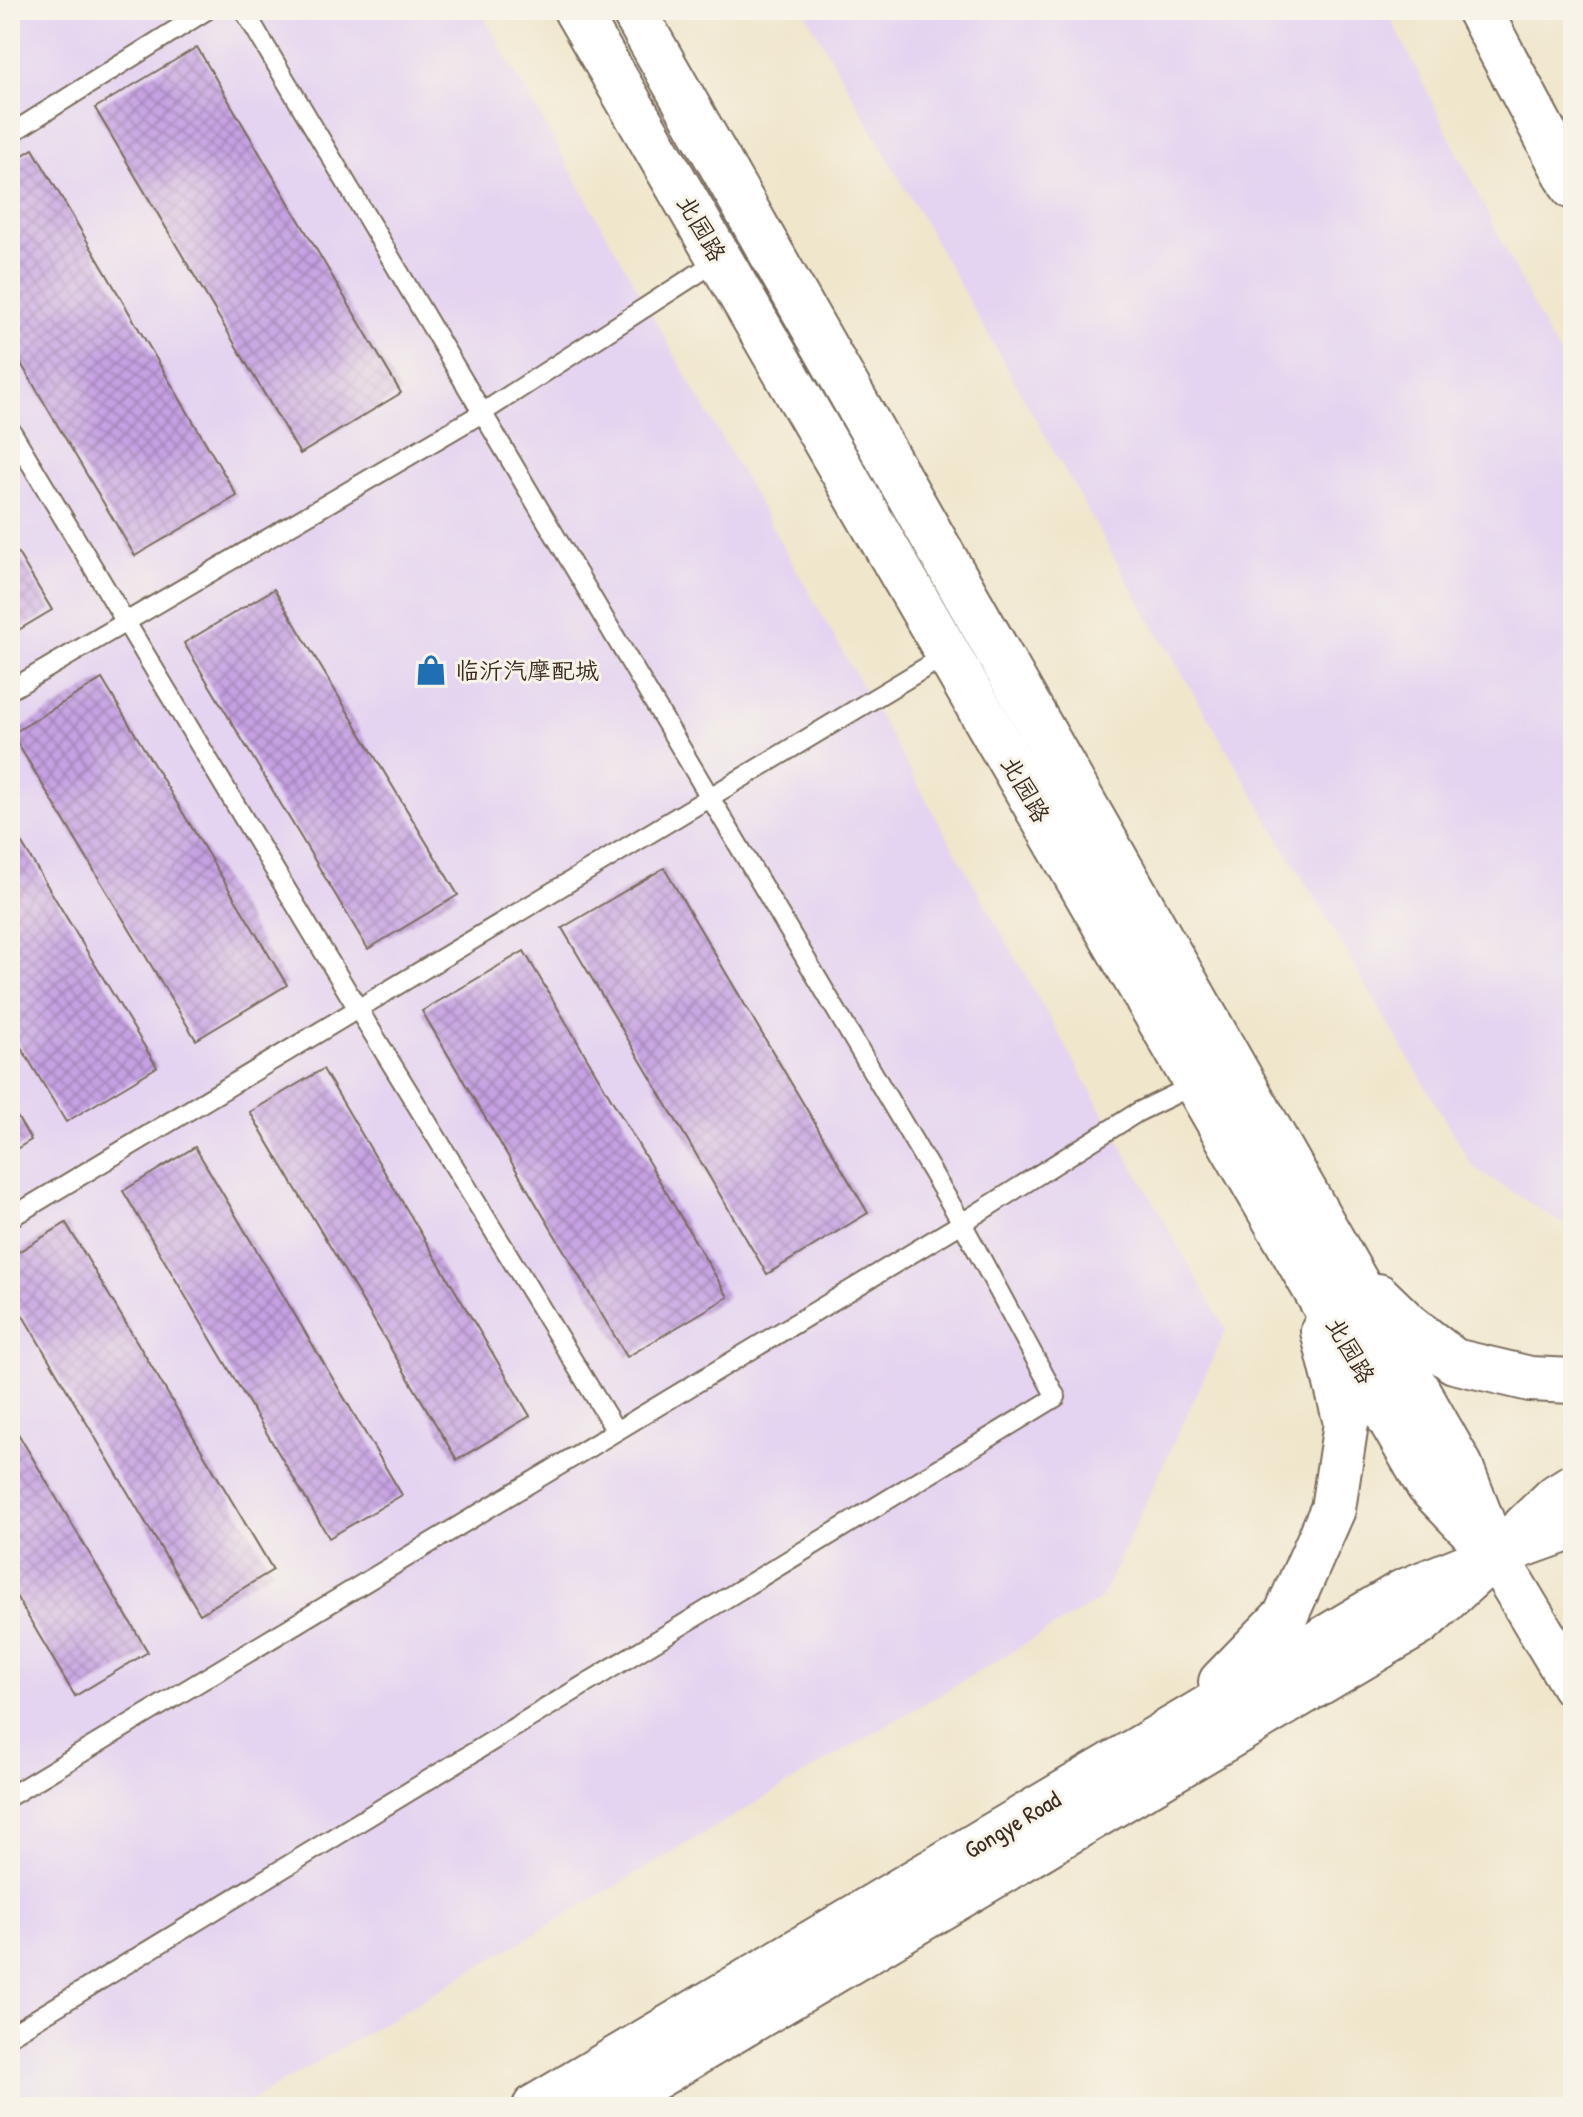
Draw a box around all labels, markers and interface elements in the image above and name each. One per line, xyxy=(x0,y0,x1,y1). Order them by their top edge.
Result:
street label: 北园路 xyxy=(670,189,734,267)
shop icon: 临沂汽摩配城 xyxy=(414,653,448,687)
place label: 临沂汽摩配城 xyxy=(455,654,599,686)
street label: 北园路 xyxy=(994,750,1058,828)
street label: 北园路 xyxy=(1319,1311,1383,1389)
street label: Gongye Road xyxy=(958,1783,1066,1865)

